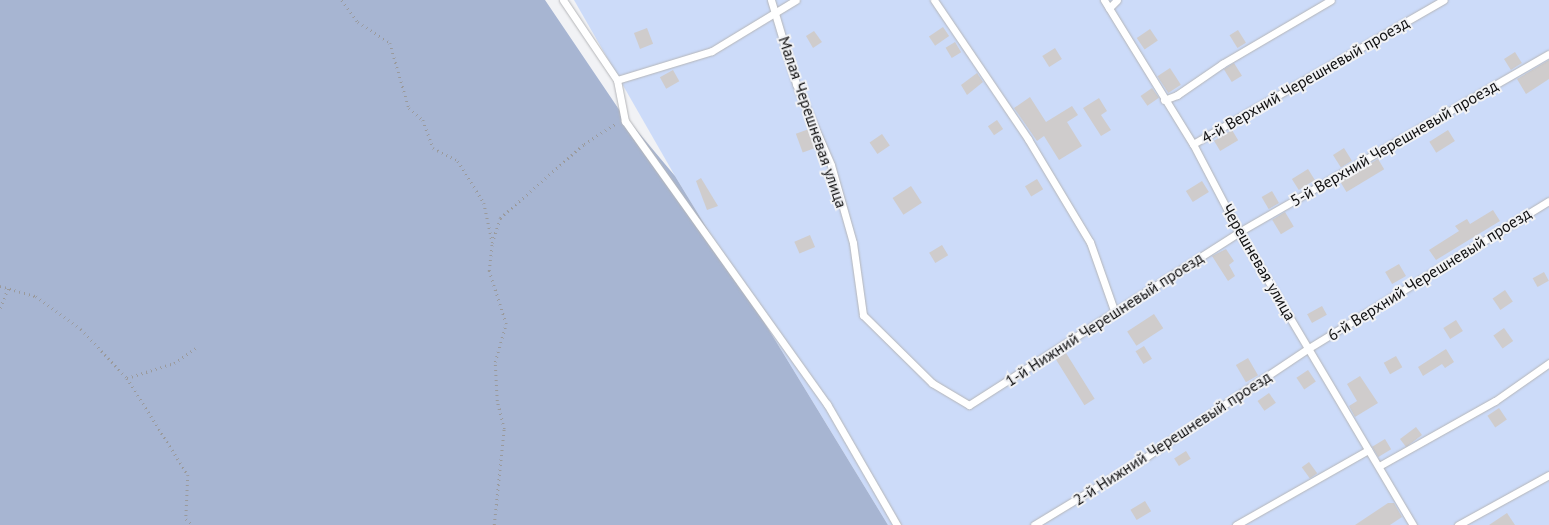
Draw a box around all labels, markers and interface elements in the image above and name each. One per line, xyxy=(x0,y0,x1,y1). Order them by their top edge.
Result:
street label: 4-й Верхний Черешневый проезд xyxy=(1198,13,1412,147)
street label: Малая Черешневая улица xyxy=(775,34,851,210)
street label: 5-й Верхний Черешневый проезд xyxy=(1287,76,1501,210)
street label: Черешневая улица xyxy=(1218,200,1300,324)
street label: 6-й Верхний Черешневый проезд xyxy=(1324,203,1534,345)
street label: 1-й Нижний Черешневый проезд xyxy=(1001,248,1207,390)
street label: 2-й Нижний Черешневый проезд xyxy=(1069,367,1275,509)

